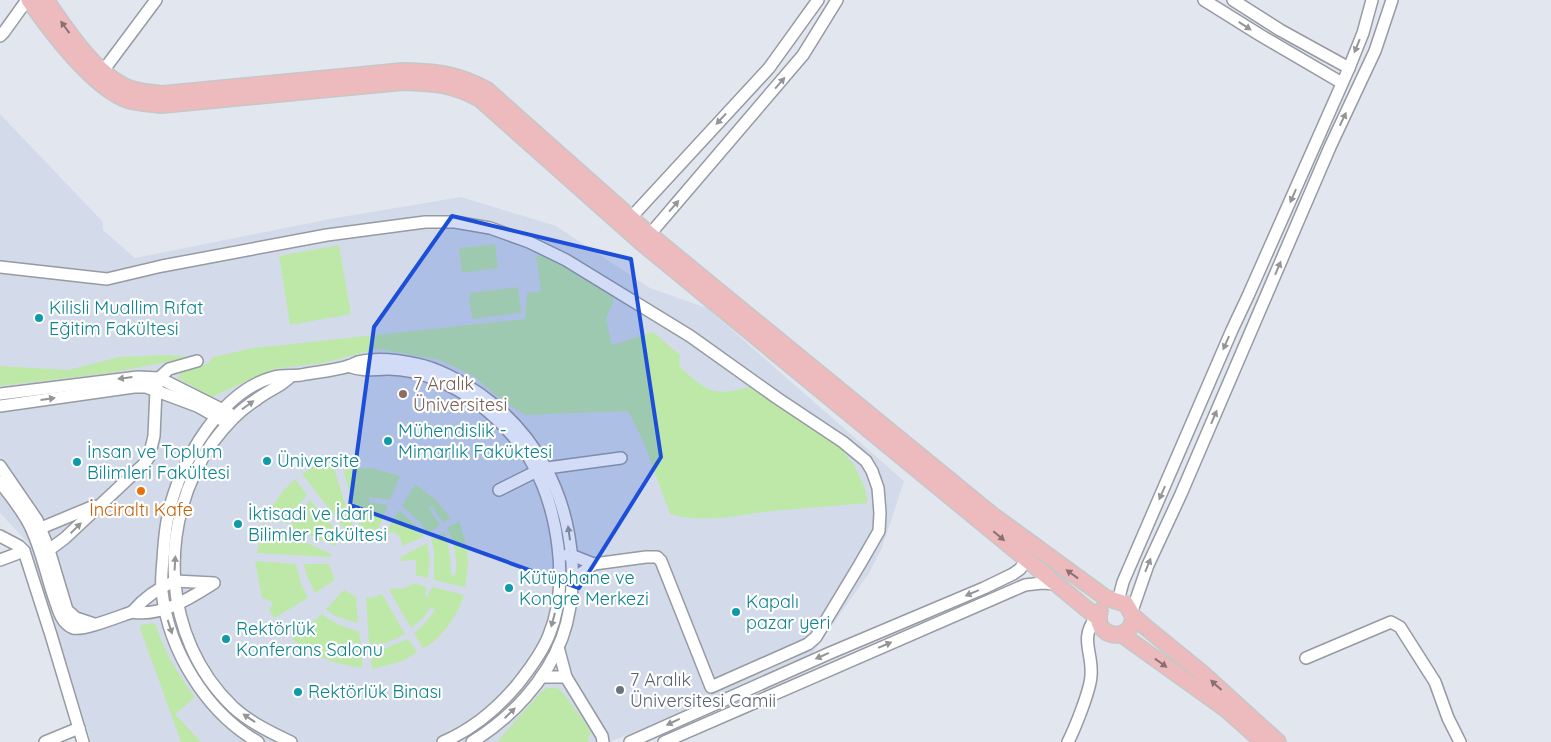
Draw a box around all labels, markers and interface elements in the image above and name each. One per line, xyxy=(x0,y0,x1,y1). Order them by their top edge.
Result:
one-way arrow xyxy=(60,20,70,34)
one-way arrow xyxy=(1238,21,1252,31)
one-way arrow xyxy=(1353,39,1361,53)
one-way arrow xyxy=(774,77,786,89)
one-way arrow xyxy=(1340,112,1348,126)
one-way arrow xyxy=(715,113,727,125)
one-way arrow xyxy=(1289,189,1297,203)
one-way arrow xyxy=(668,200,679,212)
one-way arrow xyxy=(1275,261,1283,275)
place label: Kilisli Muallim Rıfat Eğitim Fakültesi xyxy=(49,296,203,340)
marker: Kilisli Muallim Rıfat Eğitim Fakültesi xyxy=(33,312,45,324)
one-way arrow xyxy=(1221,336,1229,350)
place label: 7 Aralık Üniversitesi xyxy=(413,372,507,416)
one-way arrow xyxy=(117,375,133,383)
marker: 7 Aralık Üniversitesi xyxy=(397,388,409,400)
one-way arrow xyxy=(41,395,57,403)
one-way arrow xyxy=(241,400,255,410)
one-way arrow xyxy=(1211,410,1219,424)
place label: Mühendislik - Mimarlık Faküktesi xyxy=(398,419,552,463)
marker: Mühendislik - Mimarlık Faküktesi xyxy=(382,435,394,447)
place label: İnsan ve Toplum Bilimleri Fakültesi xyxy=(87,440,230,484)
place label: Üniversite xyxy=(277,449,359,472)
marker: Üniversite xyxy=(261,455,273,467)
marker: İnsan ve Toplum Bilimleri Fakültesi xyxy=(71,456,83,468)
marker: İnciraltı Kafe xyxy=(135,485,147,497)
one-way arrow xyxy=(1157,486,1165,500)
place label: İnciraltı Kafe xyxy=(89,498,193,521)
place label: İktisadi ve İdari Bilimler Fakültesi xyxy=(248,502,387,546)
marker: İktisadi ve İdari Bilimler Fakültesi xyxy=(232,518,244,530)
one-way arrow xyxy=(69,522,81,534)
one-way arrow xyxy=(564,525,572,541)
one-way arrow xyxy=(992,530,1005,541)
one-way arrow xyxy=(171,554,179,570)
one-way arrow xyxy=(1144,557,1152,572)
place label: Kütüphane ve Kongre Merkezi xyxy=(519,566,649,610)
one-way arrow xyxy=(1066,569,1079,579)
marker: Kütüphane ve Kongre Merkezi xyxy=(503,582,515,594)
one-way arrow xyxy=(964,589,979,597)
place label: Kapalı pazar yeri xyxy=(746,590,830,634)
marker: Kapalı pazar yeri xyxy=(730,606,742,618)
one-way arrow xyxy=(549,612,557,627)
place label: Rektörlük Konferans Salonu xyxy=(236,617,383,661)
one-way arrow xyxy=(166,620,174,635)
marker: Rektörlük Konferans Salonu xyxy=(220,633,232,645)
one-way arrow xyxy=(878,640,892,648)
one-way arrow xyxy=(815,653,829,661)
one-way arrow xyxy=(1154,658,1168,668)
place label: 7 Aralık Üniversitesi Camii xyxy=(630,668,776,712)
one-way arrow xyxy=(1211,679,1223,691)
place label: Rektörlük Binası xyxy=(308,680,442,703)
marker: 7 Aralık Üniversitesi Camii xyxy=(614,684,626,696)
marker: Rektörlük Binası xyxy=(292,686,304,698)
one-way arrow xyxy=(504,707,516,719)
one-way arrow xyxy=(242,713,256,723)
one-way arrow xyxy=(666,718,680,726)

